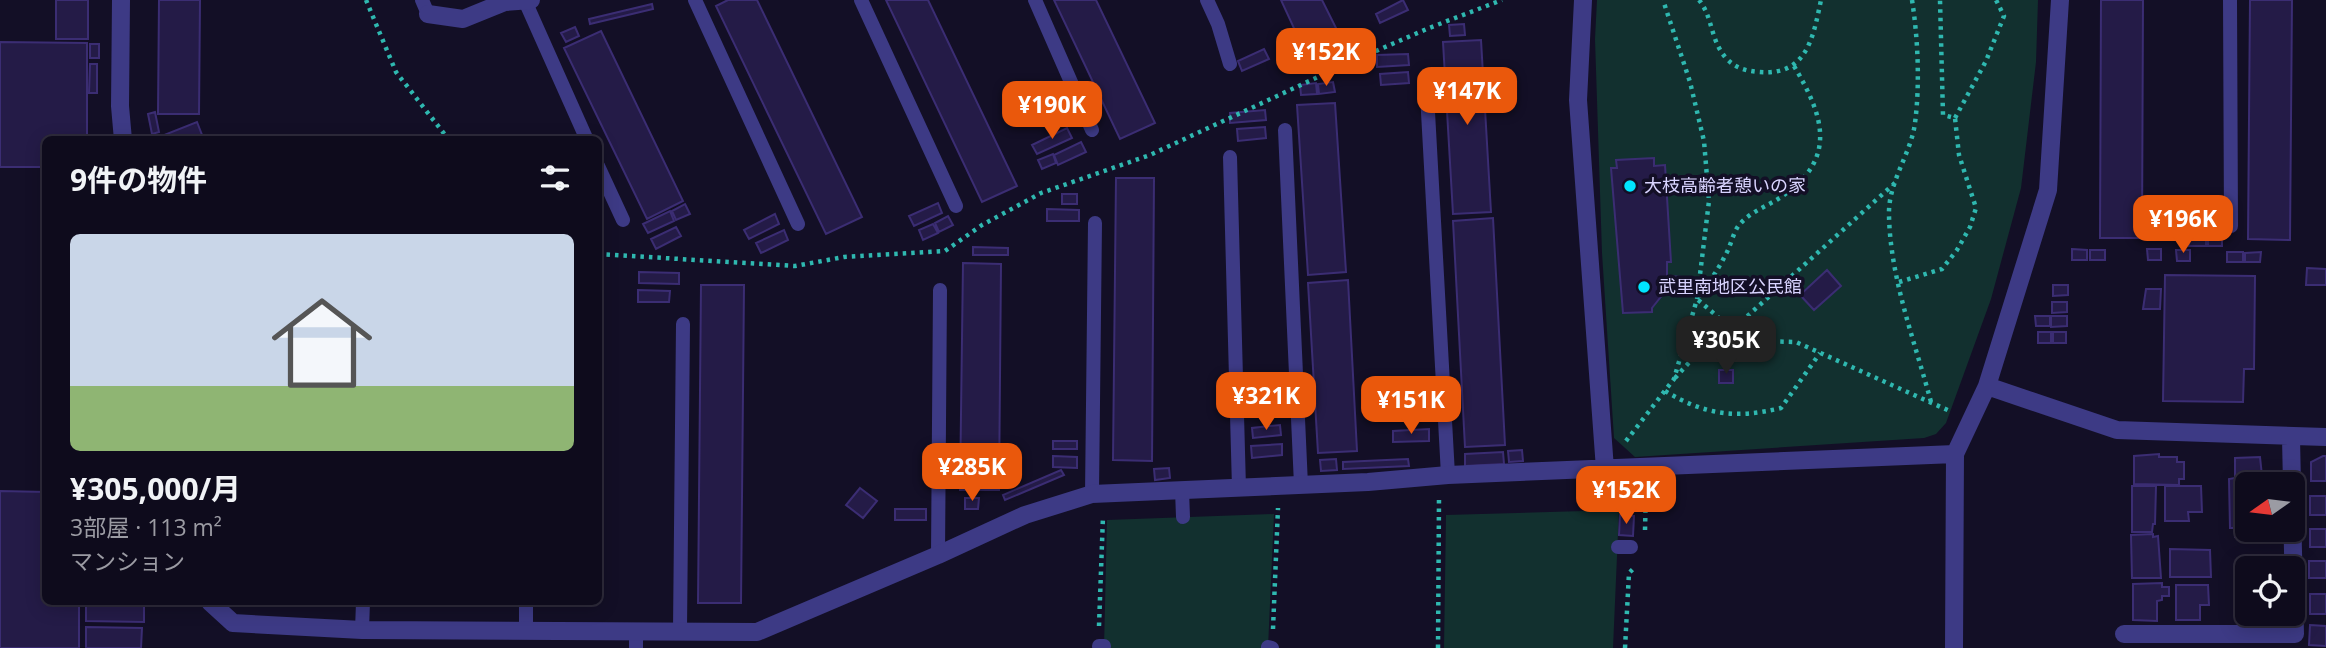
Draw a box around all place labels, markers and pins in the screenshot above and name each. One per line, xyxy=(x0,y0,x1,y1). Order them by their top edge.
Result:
pin: ¥152K xyxy=(1277,28,1375,88)
pin: ¥147K xyxy=(1418,68,1516,127)
pin: ¥190K xyxy=(1003,82,1101,141)
place label: 大枝高齢者憩いの家 xyxy=(1644,173,1806,197)
marker: 大枝高齢者憩いの家 xyxy=(1622,178,1638,194)
pin: ¥196K xyxy=(2134,196,2232,255)
place label: 武里南地区公民館 xyxy=(1658,274,1802,298)
marker: 武里南地区公民館 xyxy=(1636,279,1652,295)
pin: ¥305K xyxy=(1677,316,1775,376)
pin: ¥321K xyxy=(1217,372,1315,432)
pin: ¥151K xyxy=(1362,376,1460,436)
pin: ¥285K xyxy=(923,444,1021,503)
pin: ¥152K xyxy=(1577,466,1675,526)

